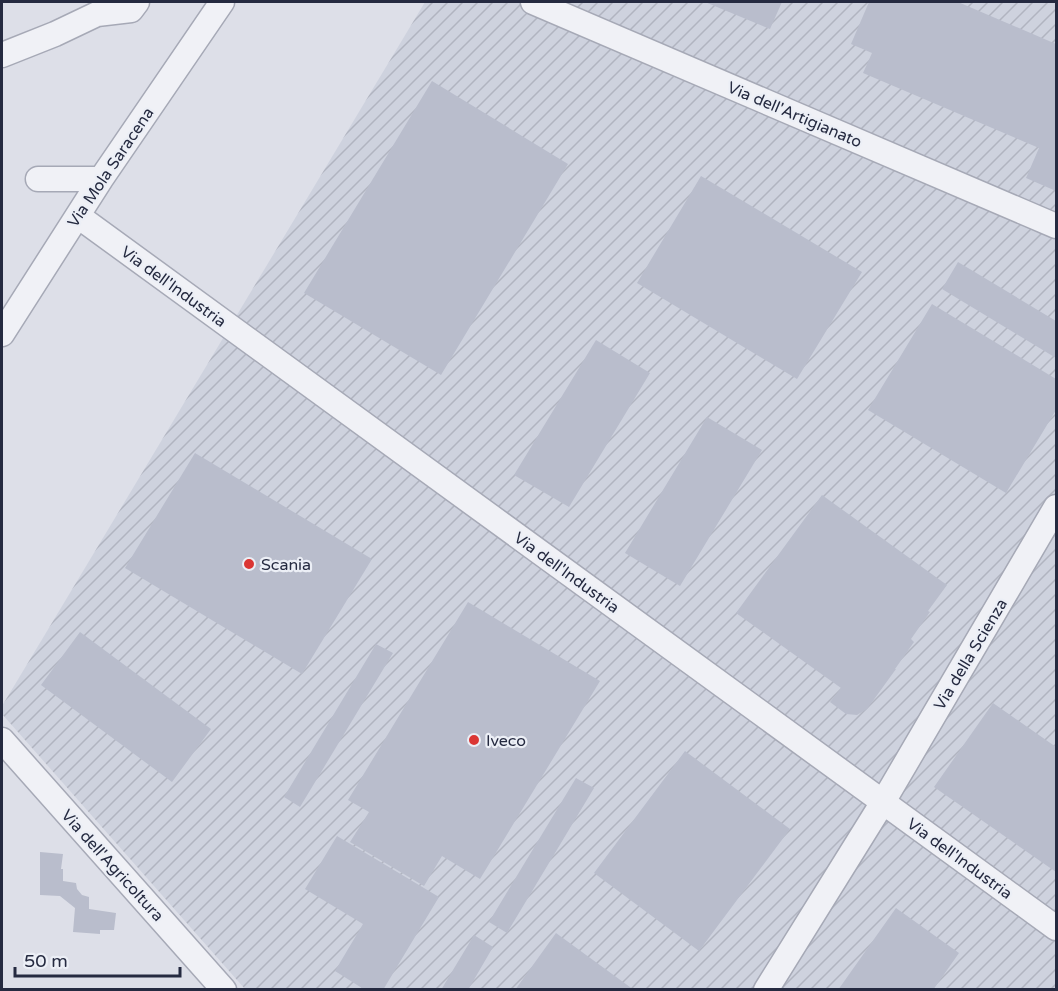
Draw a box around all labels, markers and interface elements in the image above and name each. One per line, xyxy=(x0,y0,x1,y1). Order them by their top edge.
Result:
street label: Via dell'Artigianato xyxy=(724,78,865,152)
street label: Via Mola Saracena xyxy=(63,104,158,231)
street label: Via dell'Industria xyxy=(117,242,230,332)
street label: Via dell'Industria xyxy=(510,528,623,618)
place label: Scania xyxy=(261,555,311,575)
marker: Scania xyxy=(242,557,256,571)
street label: Via della Scienza xyxy=(930,595,1012,714)
place label: Iveco xyxy=(486,731,526,751)
marker: Iveco xyxy=(467,733,481,747)
street label: Via dell'Agricoltura xyxy=(57,806,168,926)
street label: Via dell'Industria xyxy=(903,814,1016,904)
scale bar xyxy=(15,940,180,978)
text: 50 m xyxy=(24,950,68,972)

